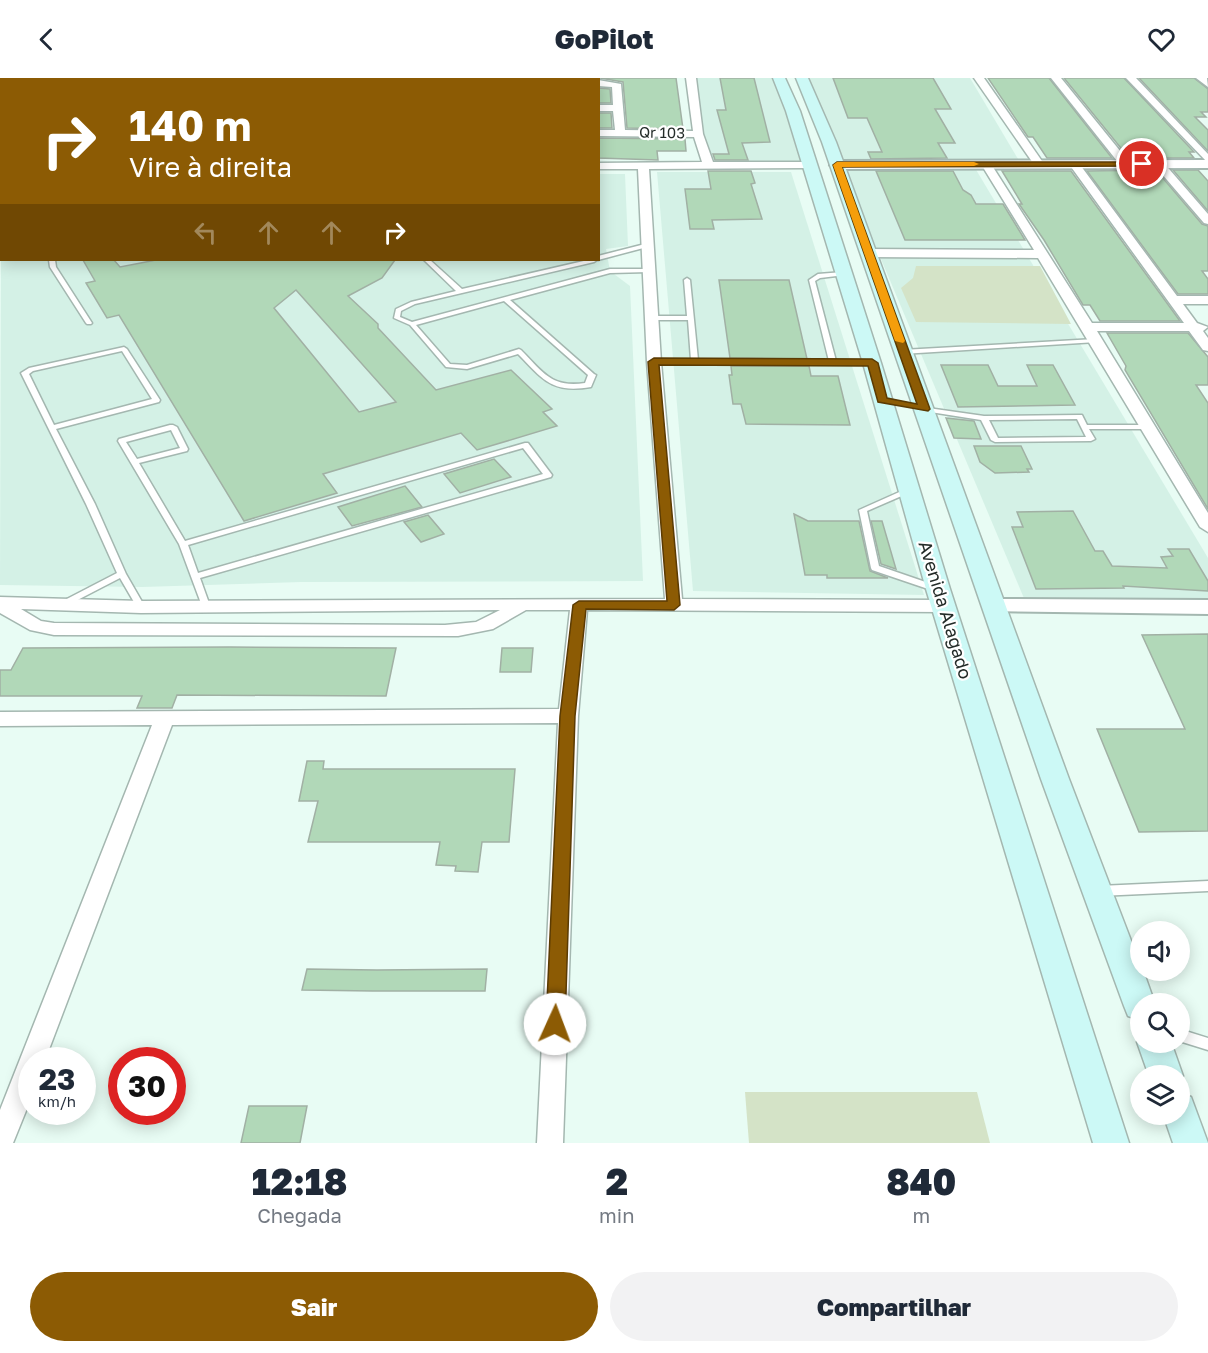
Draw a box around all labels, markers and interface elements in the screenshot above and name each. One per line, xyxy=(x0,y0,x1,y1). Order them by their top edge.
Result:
icon: back xyxy=(30,23,63,56)
text: GoPilot xyxy=(554,23,654,55)
icon: heart xyxy=(1145,23,1178,56)
text: 140 m xyxy=(129,100,251,150)
icon: right xyxy=(30,102,108,180)
street label: Qr 103 xyxy=(639,123,685,141)
pin xyxy=(1116,138,1167,189)
icon: arrive xyxy=(1125,147,1158,180)
text: Vire à direita xyxy=(129,151,292,183)
icon: left xyxy=(189,216,222,249)
icon: ahead xyxy=(252,216,285,249)
icon: ahead xyxy=(315,216,348,249)
icon: right xyxy=(378,216,411,249)
street label: Avenida Alagado xyxy=(914,538,977,682)
map controls xyxy=(1130,921,1190,1125)
button: sound xyxy=(1130,921,1190,981)
position arrow xyxy=(523,992,587,1056)
button: search xyxy=(1130,993,1190,1053)
speed limit sign: 30 xyxy=(108,1047,186,1125)
text: 23 xyxy=(39,1061,75,1097)
button: layers xyxy=(1130,1065,1190,1125)
text: km/h xyxy=(38,1092,76,1110)
text: 12:18 xyxy=(252,1160,347,1203)
text: 2 xyxy=(606,1160,628,1203)
text: 840 xyxy=(886,1160,956,1203)
text: Chegada xyxy=(257,1203,342,1227)
text: min xyxy=(599,1203,634,1227)
text: m xyxy=(912,1203,930,1227)
button: Sair xyxy=(30,1272,598,1341)
button: Compartilhar xyxy=(610,1272,1178,1341)

